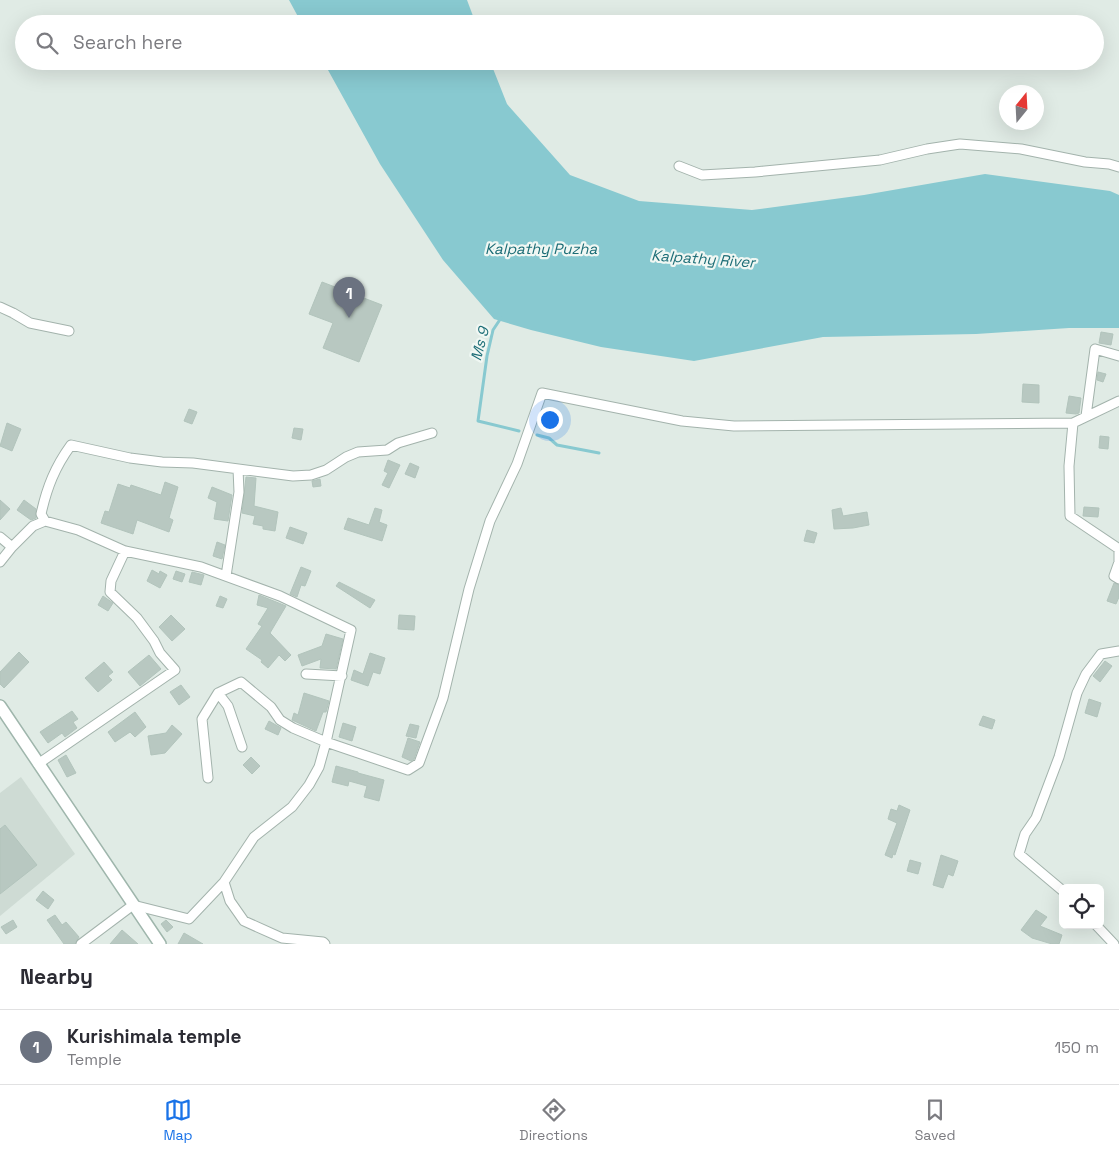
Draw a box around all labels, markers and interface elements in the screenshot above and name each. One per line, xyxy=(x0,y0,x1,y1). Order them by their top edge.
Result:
search box xyxy=(15,15,1104,70)
icon: search xyxy=(33,29,61,57)
text: Search here xyxy=(73,30,183,55)
north arrow xyxy=(999,85,1044,130)
water label: Kalpathy Puzha xyxy=(485,239,597,258)
water label: Kalpathy River xyxy=(651,245,757,272)
pin: 1 xyxy=(333,277,365,318)
water label: Ms 9 xyxy=(466,323,494,363)
your location xyxy=(537,407,563,433)
map controls xyxy=(1059,884,1104,929)
button: locate xyxy=(1059,884,1104,929)
text: Nearby xyxy=(20,963,93,990)
text: Kurishimala temple xyxy=(67,1024,241,1049)
text: 1 xyxy=(32,1037,40,1058)
text: 150 m xyxy=(1055,1037,1099,1058)
text: Temple xyxy=(67,1049,122,1070)
tab: Map xyxy=(163,1096,193,1144)
tab: Directions xyxy=(519,1096,588,1144)
tab: Saved xyxy=(915,1096,956,1144)

